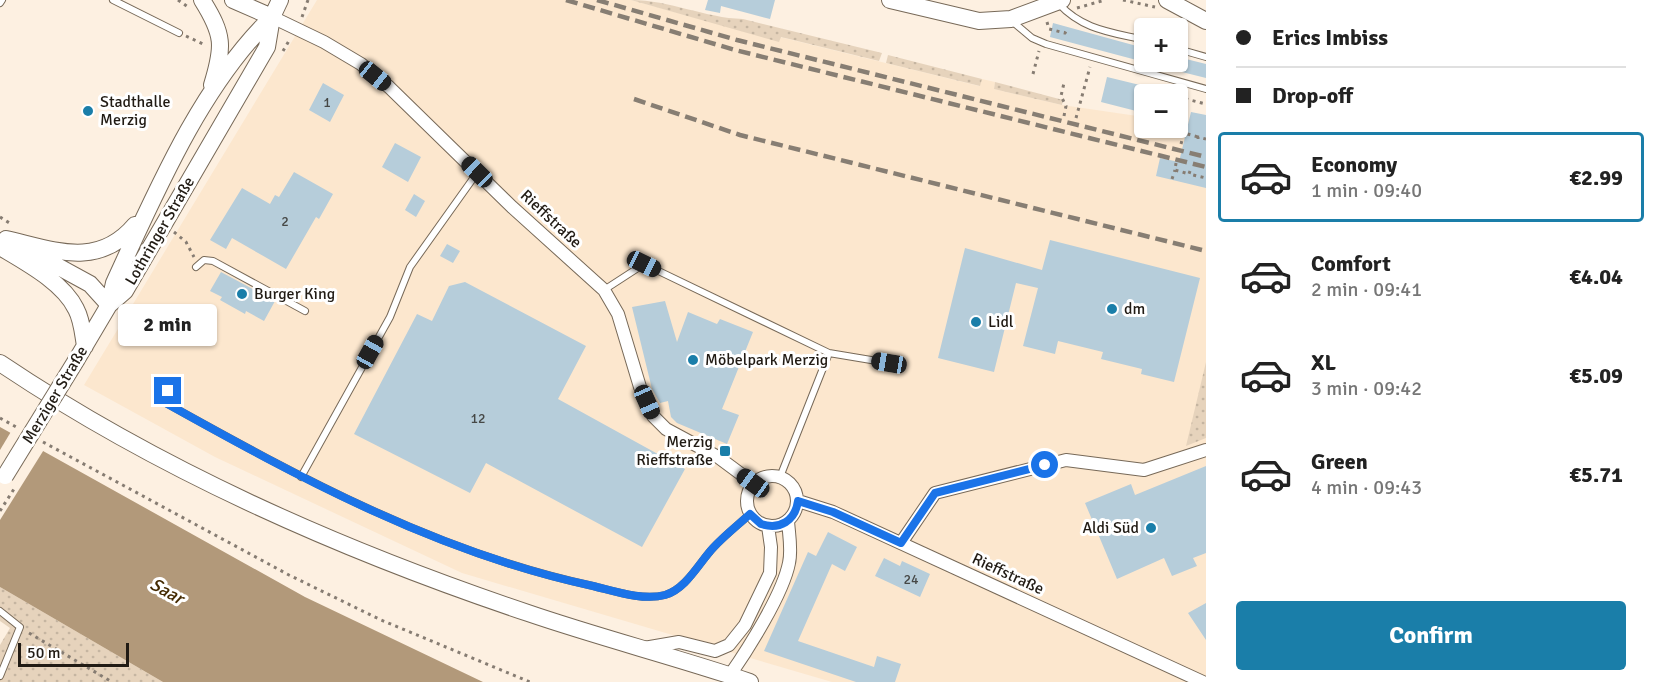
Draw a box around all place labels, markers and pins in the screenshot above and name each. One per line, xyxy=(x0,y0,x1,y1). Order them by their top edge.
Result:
place label: Stadthalle Merzig xyxy=(100,92,171,130)
marker: Stadthalle Merzig xyxy=(81,104,95,118)
place label: Burger King xyxy=(254,284,335,304)
marker: Burger King xyxy=(235,287,249,301)
place label: dm xyxy=(1124,299,1145,319)
marker: dm xyxy=(1105,302,1119,316)
place label: Lidl xyxy=(988,312,1014,332)
marker: Lidl xyxy=(969,315,983,329)
place label: Möbelpark Merzig xyxy=(705,350,828,370)
marker: Möbelpark Merzig xyxy=(686,353,700,367)
place label: Merzig Rieffstraße xyxy=(636,432,713,470)
marker: Merzig Rieffstraße xyxy=(718,444,732,458)
place label: Aldi Süd xyxy=(1082,518,1139,538)
marker: Aldi Süd xyxy=(1144,521,1158,535)

